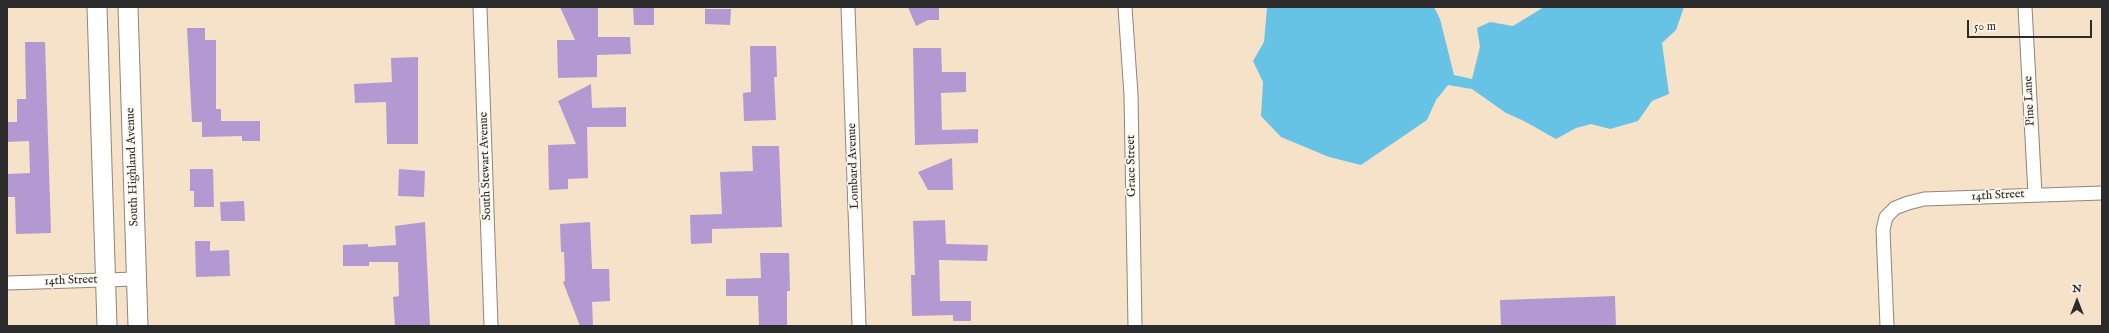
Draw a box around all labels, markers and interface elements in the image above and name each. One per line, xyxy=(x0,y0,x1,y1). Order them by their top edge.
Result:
scale bar xyxy=(1969,12,2094,38)
text: 50 m xyxy=(1974,19,1996,34)
street label: Pine Lane xyxy=(2021,76,2039,126)
street label: South Highland Avenue xyxy=(124,107,142,227)
street label: South Stewart Avenue xyxy=(477,111,495,221)
street label: Lombard Avenue xyxy=(845,123,863,209)
street label: Grace Street xyxy=(1124,135,1140,197)
street label: 14th Street xyxy=(1971,187,2025,205)
street label: 14th Street xyxy=(44,273,98,289)
north arrow xyxy=(2057,281,2097,321)
text: N xyxy=(2072,282,2082,296)

